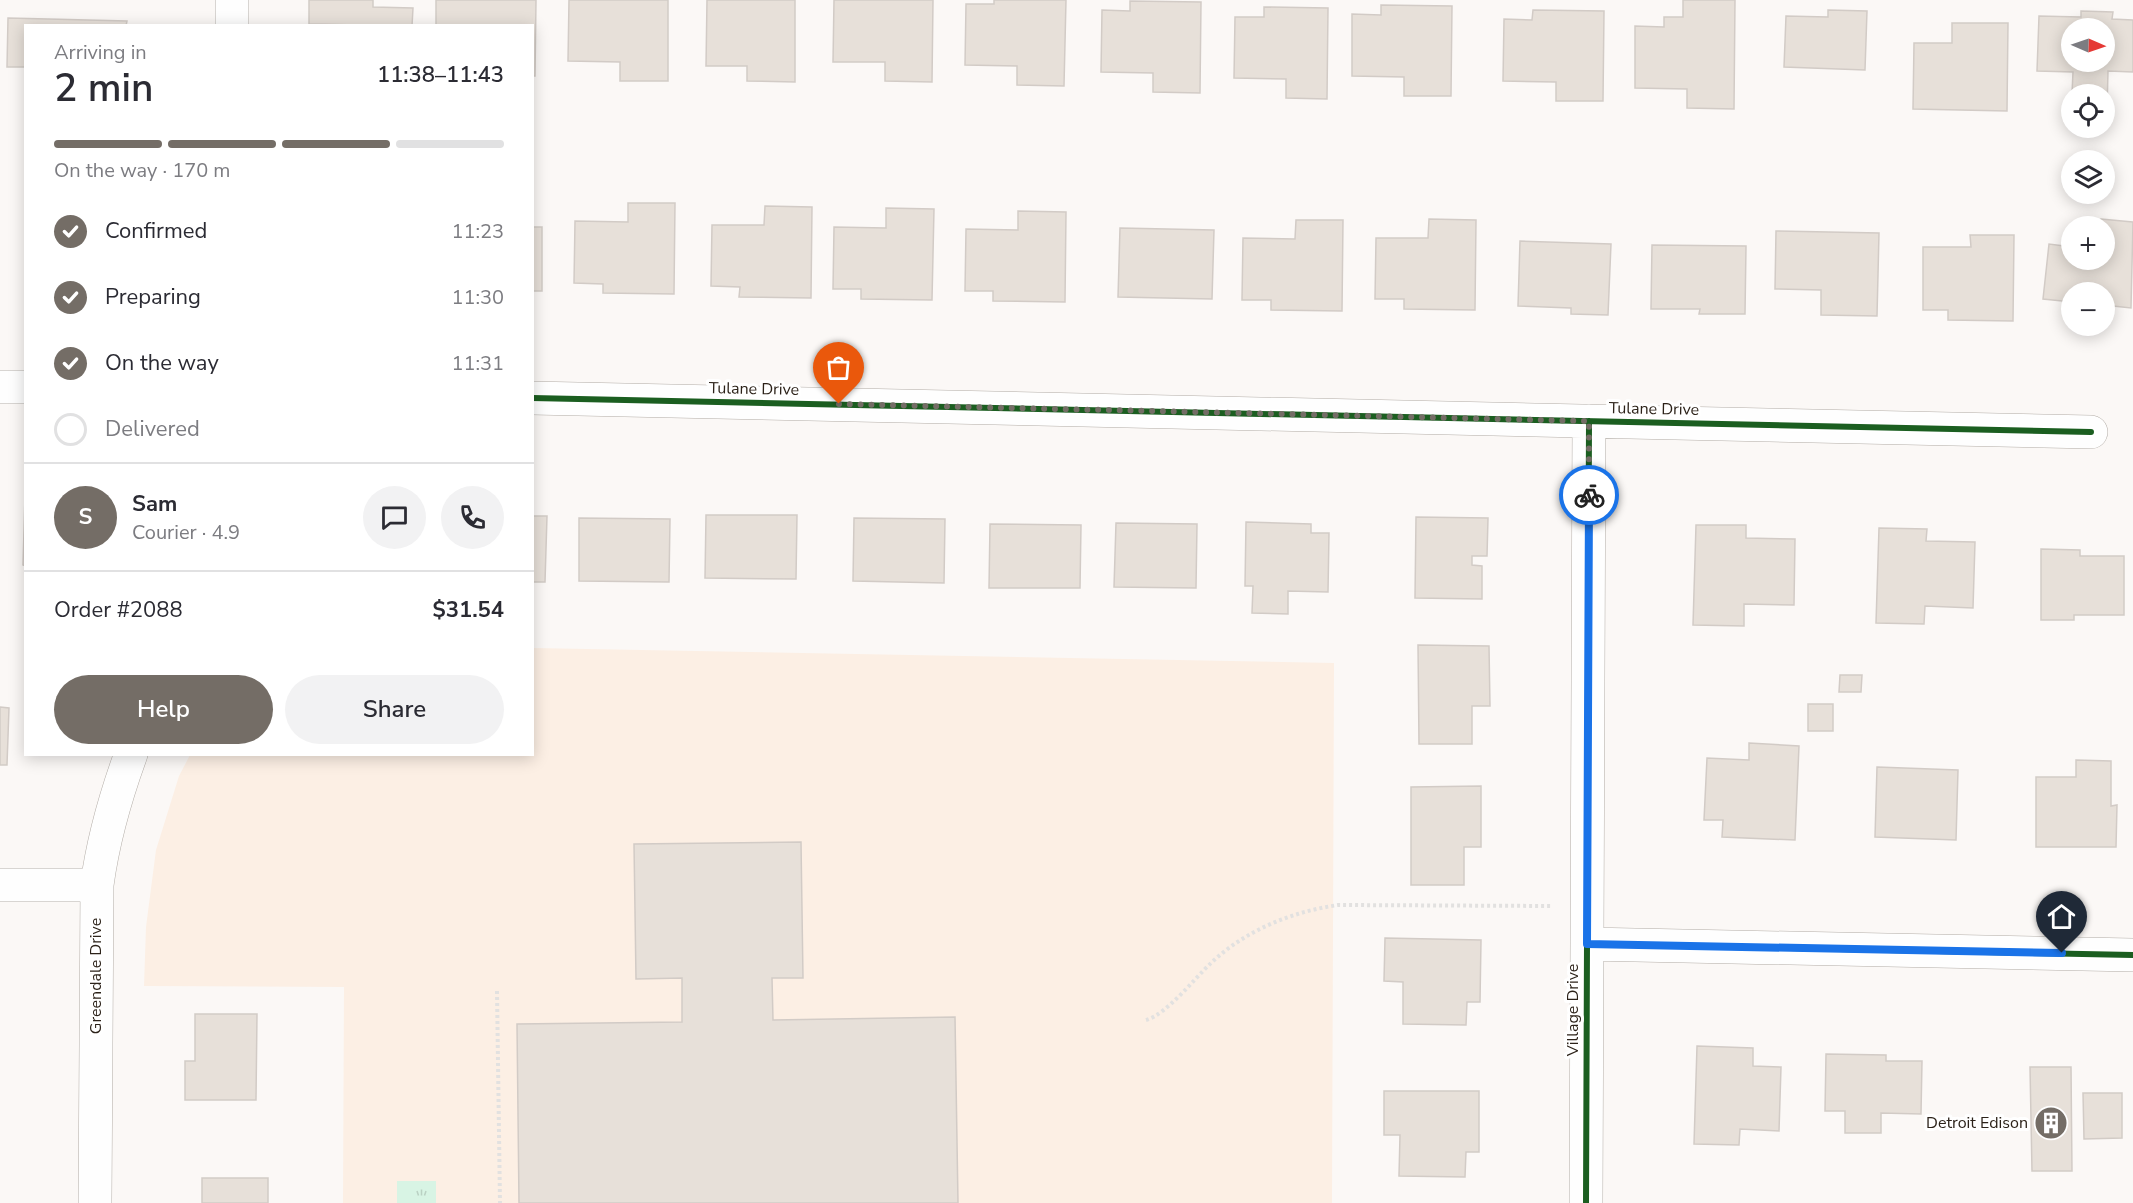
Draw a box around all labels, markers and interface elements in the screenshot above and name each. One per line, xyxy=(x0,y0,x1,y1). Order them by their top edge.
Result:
north arrow xyxy=(2061,18,2115,72)
map controls xyxy=(2061,18,2115,336)
text: Arriving in xyxy=(54,39,147,66)
text: 11:38–11:43 xyxy=(377,60,504,90)
text: 2 min xyxy=(54,62,153,115)
button: locate xyxy=(2061,84,2115,138)
button: layers xyxy=(2061,150,2115,204)
text: On the way · 170 m xyxy=(54,157,230,184)
icon: check xyxy=(54,215,87,248)
text: Confirmed xyxy=(105,216,207,246)
button: + xyxy=(2061,216,2115,270)
text: 11:23 xyxy=(451,218,504,245)
icon: check xyxy=(54,281,87,314)
text: Preparing xyxy=(105,282,201,312)
button: − xyxy=(2061,282,2115,336)
text: 11:30 xyxy=(451,284,504,311)
pin xyxy=(813,342,864,404)
icon: check xyxy=(54,347,87,380)
text: On the way xyxy=(105,348,219,378)
text: 11:31 xyxy=(451,350,504,377)
icon: bag xyxy=(822,351,855,384)
street label: Tulane Drive xyxy=(709,377,799,401)
street label: Tulane Drive xyxy=(1609,397,1699,421)
text: Delivered xyxy=(105,414,200,444)
courier xyxy=(1559,465,1619,525)
icon: bike xyxy=(1573,479,1606,512)
button: chat xyxy=(363,486,426,549)
button: phone xyxy=(441,486,504,549)
text: Sam xyxy=(132,489,177,519)
text: S xyxy=(79,502,92,532)
text: Courier · 4.9 xyxy=(132,519,240,546)
text: Order #2088 xyxy=(54,595,183,625)
text: $31.54 xyxy=(433,595,504,625)
button: Help xyxy=(54,675,273,744)
button: Share xyxy=(285,675,504,744)
pin xyxy=(2036,891,2087,953)
icon: home xyxy=(2045,900,2078,933)
street label: Greendale Drive xyxy=(85,918,107,1034)
street label: Village Drive xyxy=(1562,964,1584,1057)
building icon: Detroit Edison xyxy=(2033,1105,2069,1141)
place label: Detroit Edison xyxy=(1926,1112,2028,1134)

